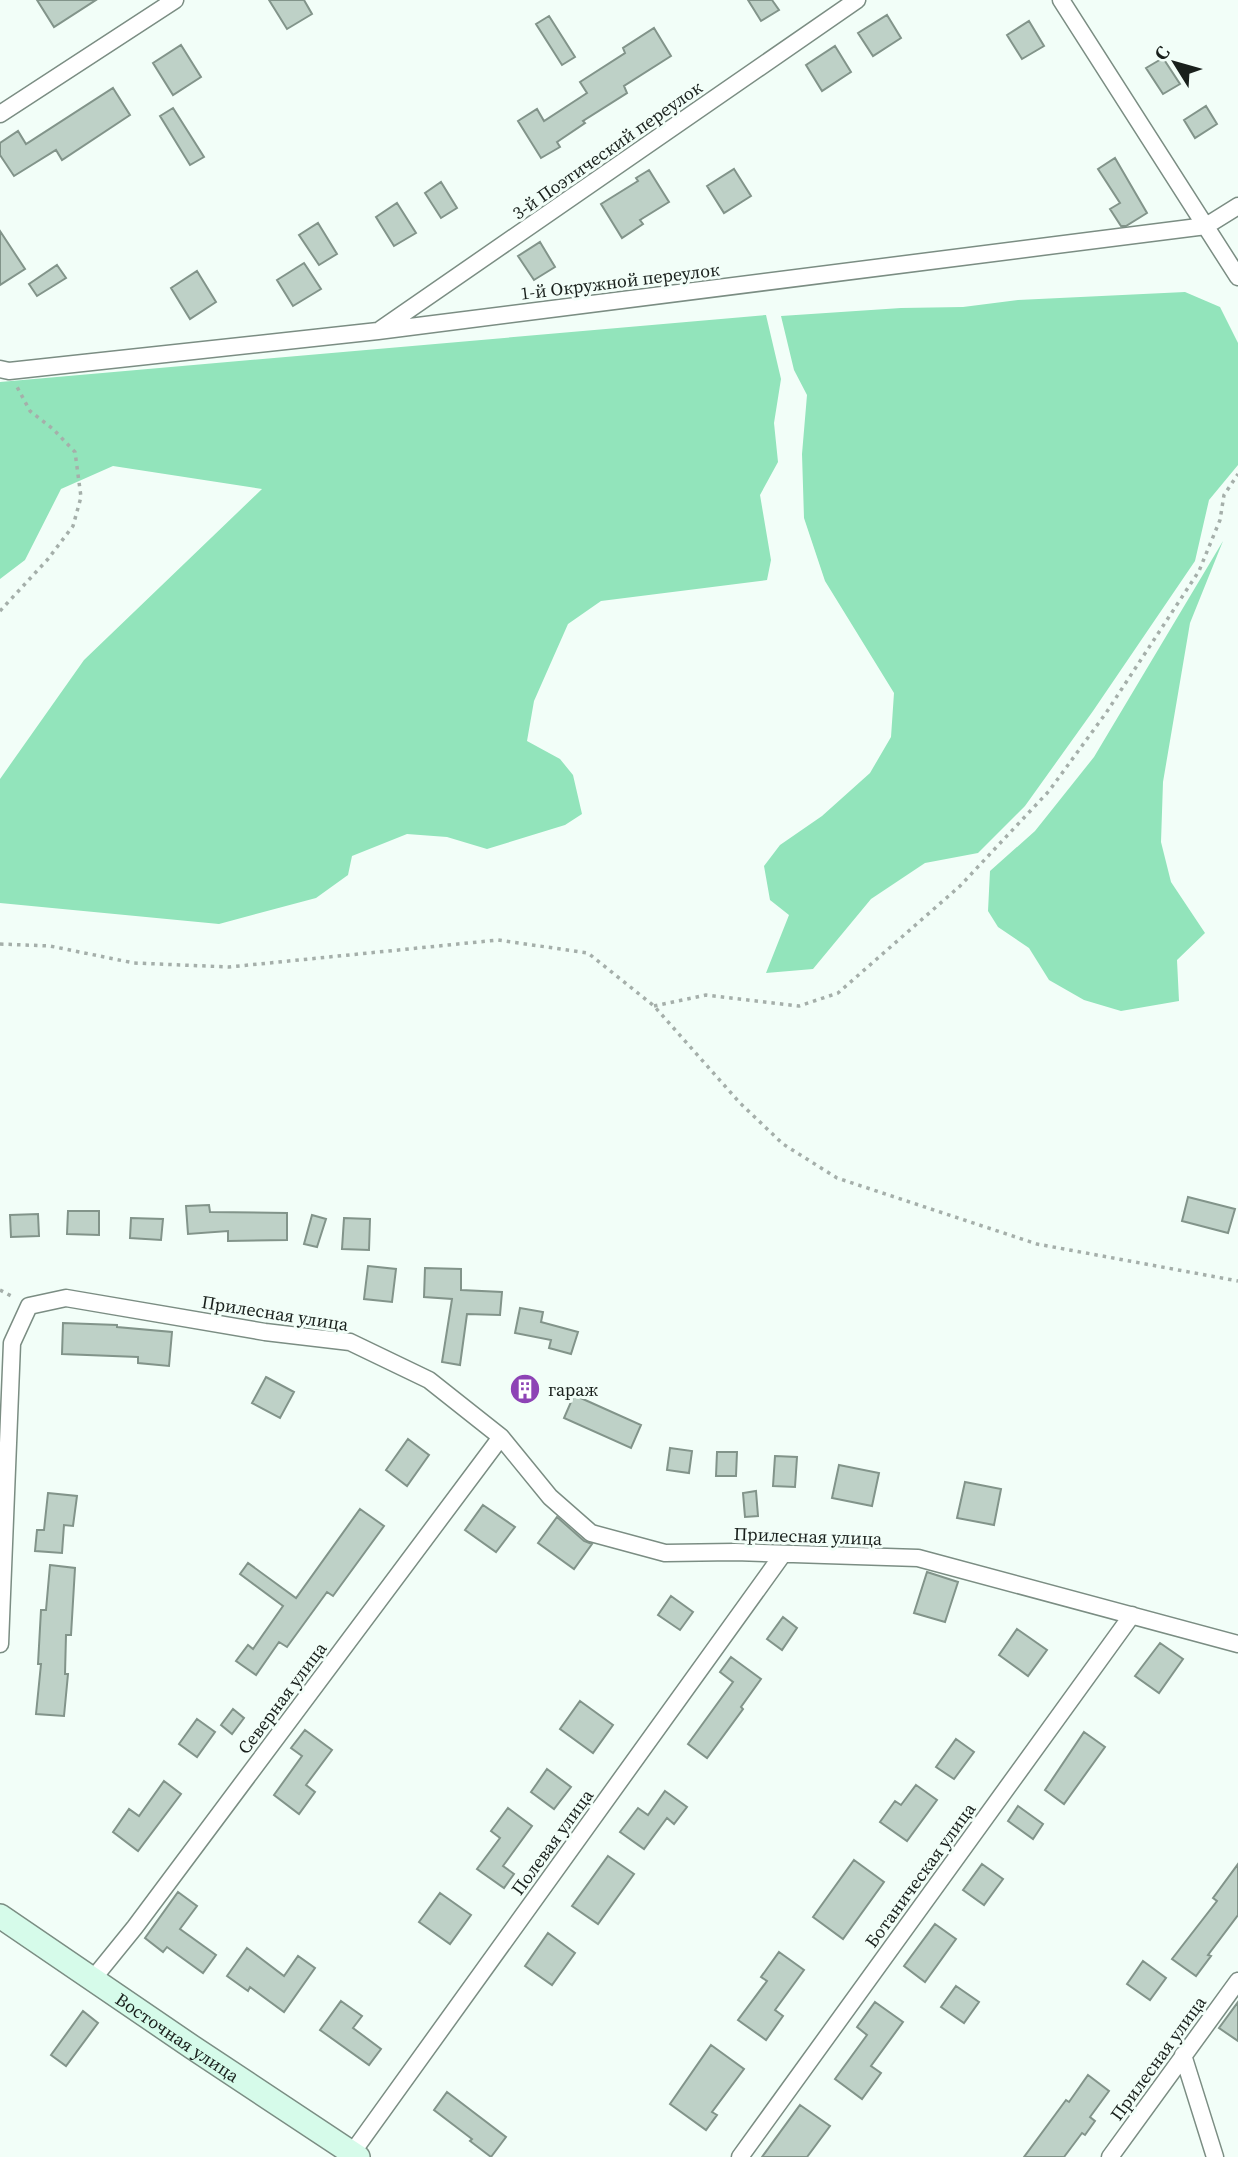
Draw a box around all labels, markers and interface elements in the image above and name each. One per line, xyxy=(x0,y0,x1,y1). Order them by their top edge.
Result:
north arrow xyxy=(1140,28,1210,98)
text: С xyxy=(1147,40,1175,65)
street label: 3-й Поэтический переулок xyxy=(507,75,707,225)
street label: 1-й Окружной переулок xyxy=(519,256,721,306)
street label: Прилесная улица xyxy=(200,1289,351,1337)
building icon: гараж xyxy=(508,1372,542,1406)
place label: гараж xyxy=(548,1377,599,1402)
street label: Прилесная улица xyxy=(733,1521,883,1551)
street label: Северная улица xyxy=(232,1636,333,1759)
street label: Полевая улица xyxy=(505,1783,599,1900)
street label: Ботаническая улица xyxy=(859,1797,982,1953)
street label: Восточная улица xyxy=(111,1986,245,2088)
street label: Прилесная улица xyxy=(1104,1990,1212,2125)

